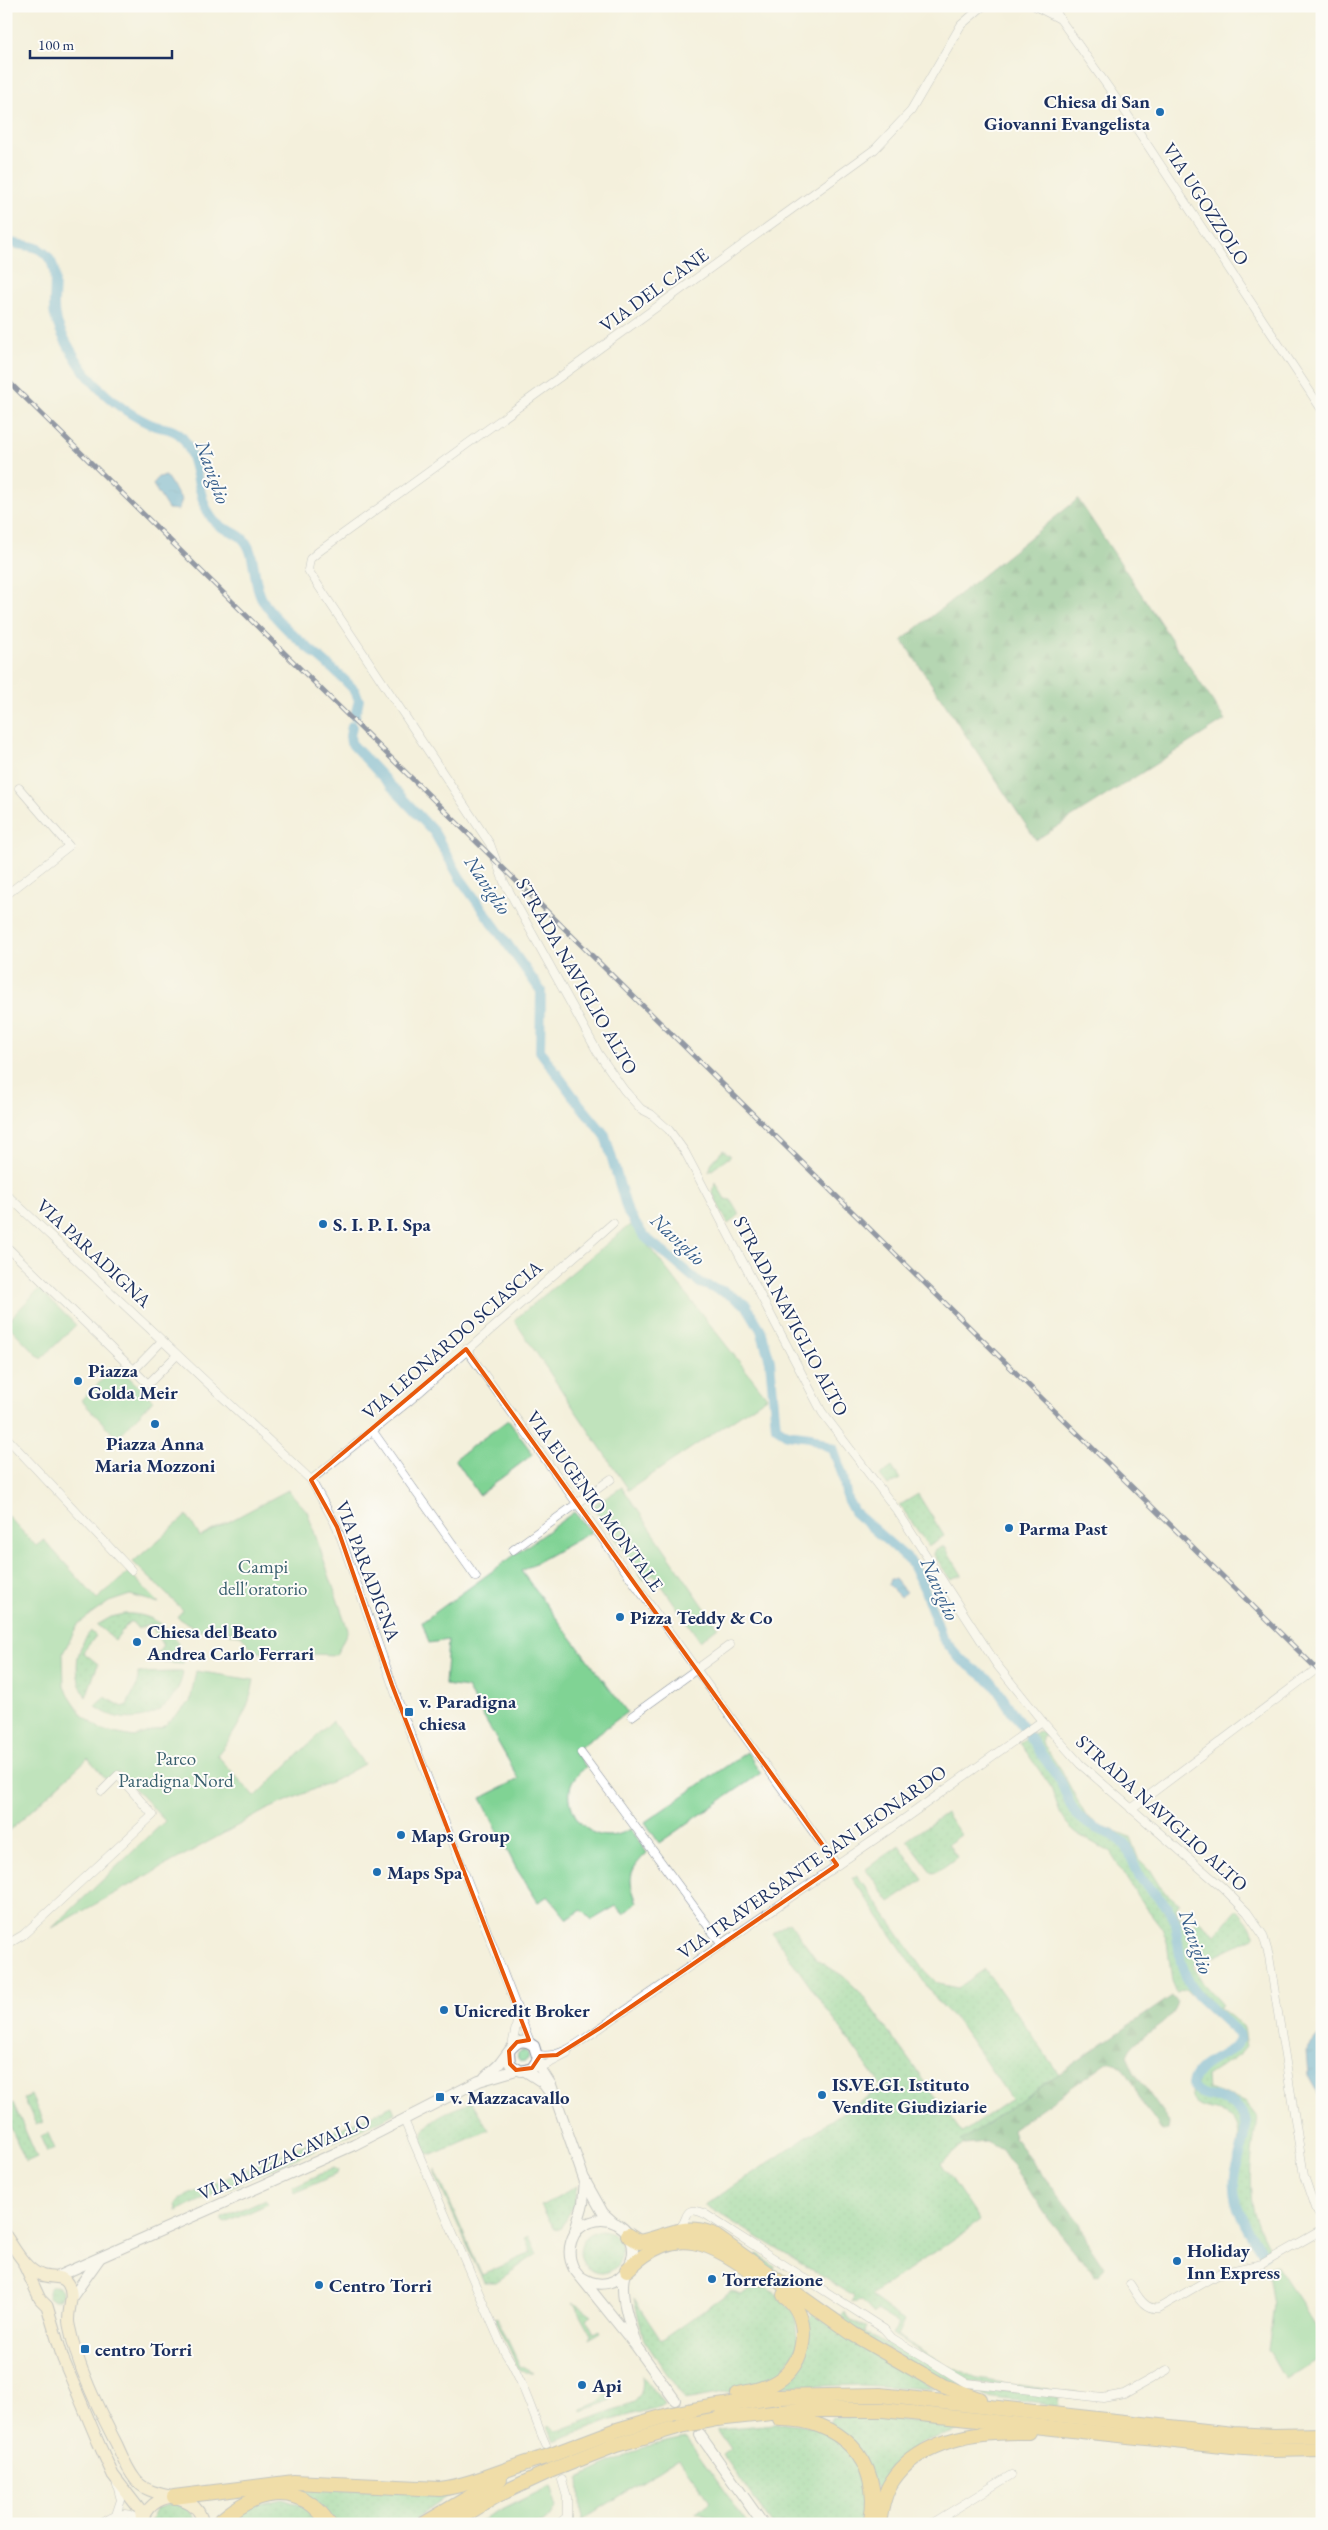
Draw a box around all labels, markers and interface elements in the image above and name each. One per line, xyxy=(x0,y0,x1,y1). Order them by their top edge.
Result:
scale bar xyxy=(30,28,172,60)
text: 100 m xyxy=(38,35,75,54)
place label: Chiesa di San Giovanni Evangelista xyxy=(984,89,1151,136)
marker: Chiesa di San Giovanni Evangelista xyxy=(1154,106,1166,118)
street label: VIA UGOZZOLO xyxy=(1157,138,1255,270)
street label: VIA DEL CANE xyxy=(595,242,714,338)
water label: Naviglio xyxy=(189,436,237,508)
water label: Naviglio xyxy=(458,850,517,920)
street label: STRADA NAVIGLIO ALTO xyxy=(510,873,644,1079)
street label: VIA PARADIGNA xyxy=(31,1193,157,1313)
water label: Naviglio xyxy=(644,1206,711,1271)
place label: S. I. P. I. Spa xyxy=(333,1212,432,1237)
street label: STRADA NAVIGLIO ALTO xyxy=(728,1212,854,1420)
marker: S. I. P. I. Spa xyxy=(317,1218,329,1230)
street label: VIA LEONARDO SCIASCIA xyxy=(357,1254,548,1425)
place label: Piazza Golda Meir xyxy=(88,1358,178,1405)
marker: Piazza Golda Meir xyxy=(72,1375,84,1387)
street label: VIA EUGENIO MONTALE xyxy=(521,1405,669,1597)
marker: Piazza Anna Maria Mozzoni xyxy=(149,1418,161,1430)
place label: Piazza Anna Maria Mozzoni xyxy=(95,1431,216,1478)
street label: VIA PARADIGNA xyxy=(330,1497,407,1646)
place label: Parma Past xyxy=(1019,1516,1108,1541)
marker: Parma Past xyxy=(1003,1522,1015,1534)
water label: Naviglio xyxy=(914,1553,965,1625)
park label: Campi dell'oratorio xyxy=(218,1554,308,1601)
place label: Pizza Teddy & Co xyxy=(630,1605,773,1630)
marker: Pizza Teddy & Co xyxy=(614,1611,626,1623)
place label: Chiesa del Beato Andrea Carlo Ferrari xyxy=(146,1619,315,1666)
marker: Chiesa del Beato Andrea Carlo Ferrari xyxy=(131,1636,143,1648)
place label: v. Paradigna chiesa xyxy=(419,1689,517,1736)
marker: v. Paradigna chiesa xyxy=(403,1706,415,1718)
street label: STRADA NAVIGLIO ALTO xyxy=(1071,1729,1253,1897)
park label: Parco Paradigna Nord xyxy=(118,1746,234,1793)
street label: VIA TRAVERSANTE SAN LEONARDO xyxy=(673,1759,951,1965)
place label: Maps Group xyxy=(411,1823,510,1848)
marker: Maps Group xyxy=(395,1829,407,1841)
place label: Maps Spa xyxy=(387,1860,463,1885)
marker: Maps Spa xyxy=(371,1866,383,1878)
water label: Naviglio xyxy=(1173,1906,1219,1978)
place label: Unicredit Broker xyxy=(454,1998,590,2023)
marker: Unicredit Broker xyxy=(438,2004,450,2016)
place label: IS.VE.GI. Istituto Vendite Giudiziarie xyxy=(832,2072,987,2119)
place label: v. Mazzacavallo xyxy=(450,2085,570,2110)
marker: IS.VE.GI. Istituto Vendite Giudiziarie xyxy=(816,2089,828,2101)
marker: v. Mazzacavallo xyxy=(434,2091,446,2103)
street label: VIA MAZZACAVALLO xyxy=(194,2108,374,2206)
place label: Holiday Inn Express xyxy=(1187,2238,1280,2285)
marker: Holiday Inn Express xyxy=(1171,2255,1183,2267)
place label: Torrefazione xyxy=(722,2267,823,2292)
place label: Centro Torri xyxy=(329,2273,432,2298)
marker: Torrefazione xyxy=(706,2273,718,2285)
marker: Centro Torri xyxy=(313,2279,325,2291)
place label: centro Torri xyxy=(95,2337,193,2362)
marker: centro Torri xyxy=(79,2343,91,2355)
place label: Api xyxy=(591,2373,622,2398)
marker: Api xyxy=(576,2379,588,2391)

